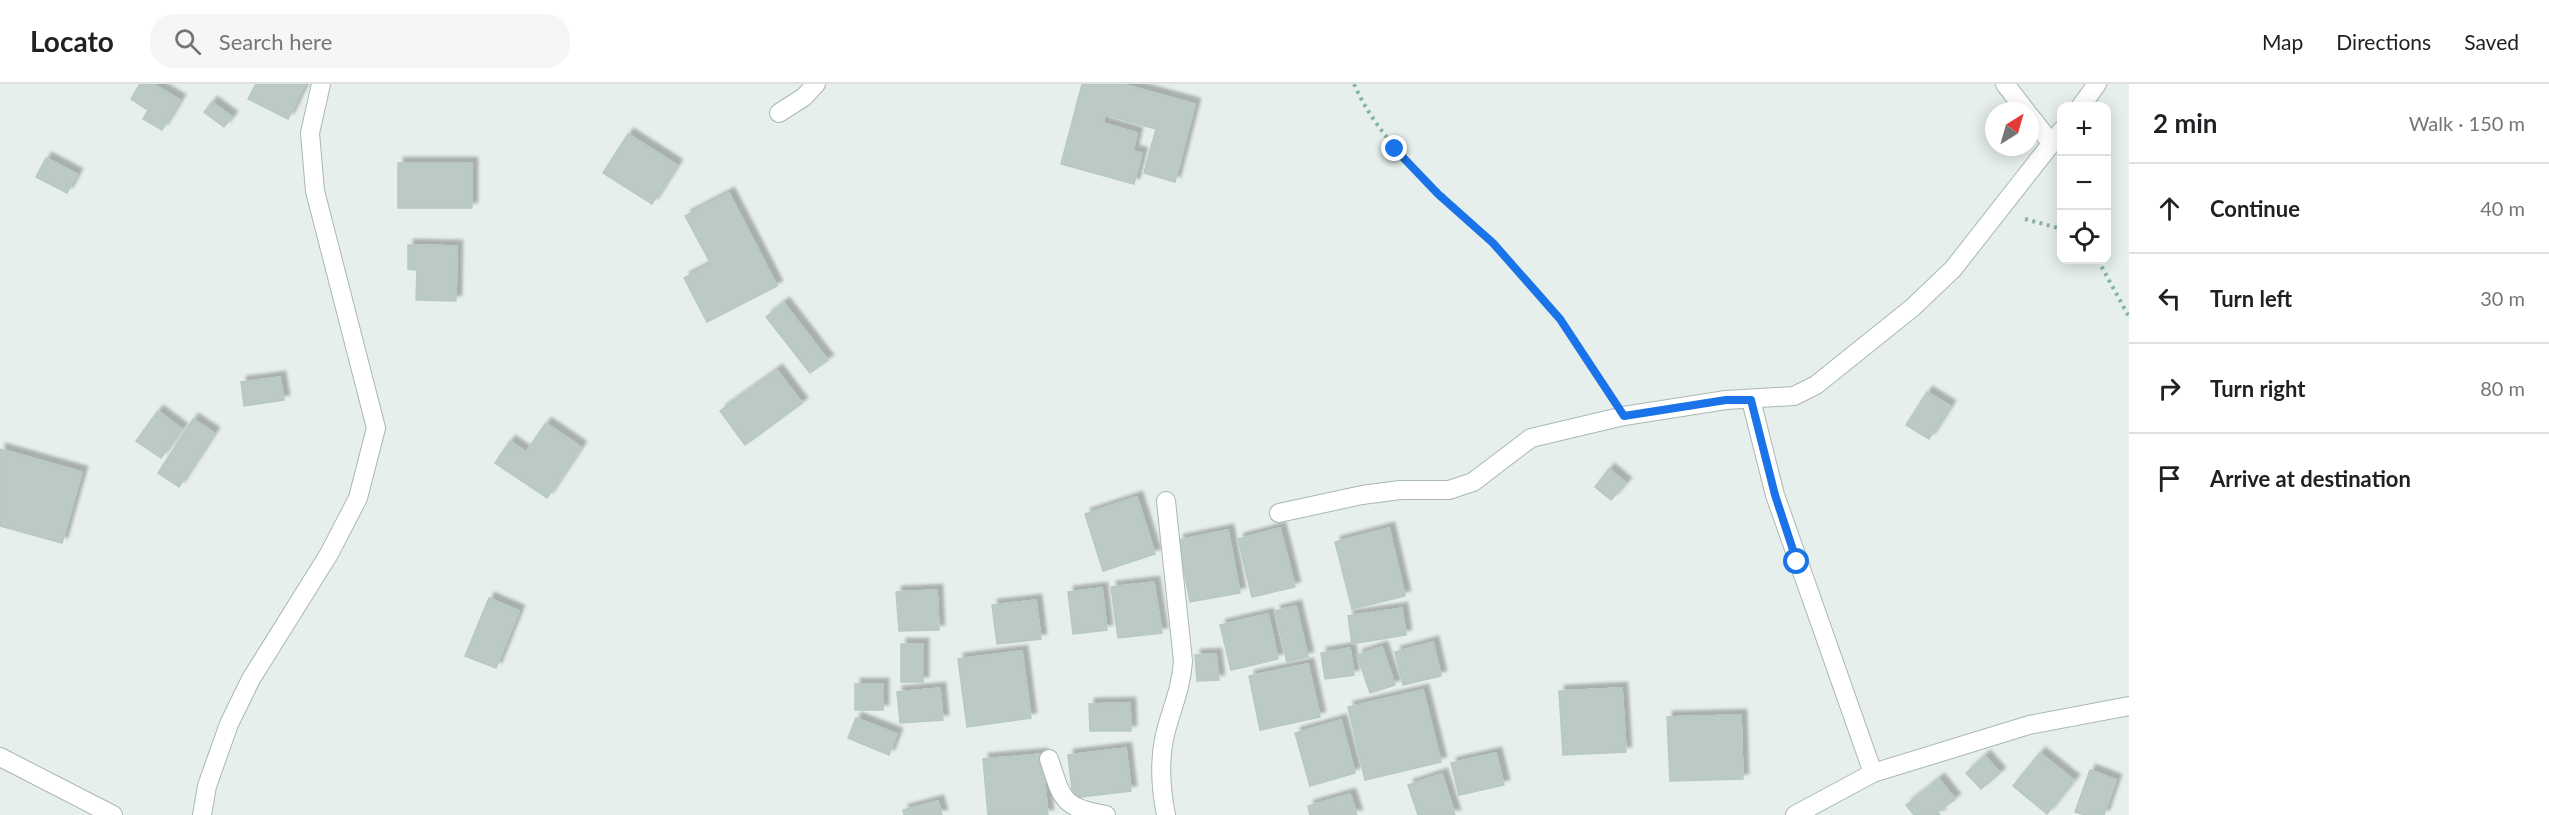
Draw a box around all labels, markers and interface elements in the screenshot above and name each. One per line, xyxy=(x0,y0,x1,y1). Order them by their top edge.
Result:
search box xyxy=(150,14,570,68)
text: Locato xyxy=(30,24,114,58)
icon: search xyxy=(171,25,204,58)
text: Search here xyxy=(219,28,332,55)
text: Map xyxy=(2262,29,2303,54)
text: Directions xyxy=(2336,29,2431,54)
text: Saved xyxy=(2464,29,2519,54)
north arrow xyxy=(1985,102,2039,156)
map controls xyxy=(2057,102,2111,264)
button: + xyxy=(2057,102,2111,156)
text: 2 min xyxy=(2153,107,2217,139)
text: Walk · 150 m xyxy=(2409,111,2525,135)
route end xyxy=(1381,135,1407,161)
button: − xyxy=(2057,156,2111,210)
icon: ahead xyxy=(2153,192,2186,225)
text: Continue xyxy=(2210,195,2300,222)
text: 40 m xyxy=(2480,196,2525,220)
button: locate xyxy=(2057,210,2111,264)
icon: left xyxy=(2153,282,2186,315)
text: Turn left xyxy=(2210,285,2292,312)
text: 30 m xyxy=(2480,286,2525,310)
icon: right xyxy=(2153,372,2186,405)
text: Turn right xyxy=(2210,375,2305,402)
text: 80 m xyxy=(2480,376,2525,400)
icon: arrive xyxy=(2153,462,2186,495)
text: Arrive at destination xyxy=(2210,465,2411,492)
route start xyxy=(1783,548,1809,574)

